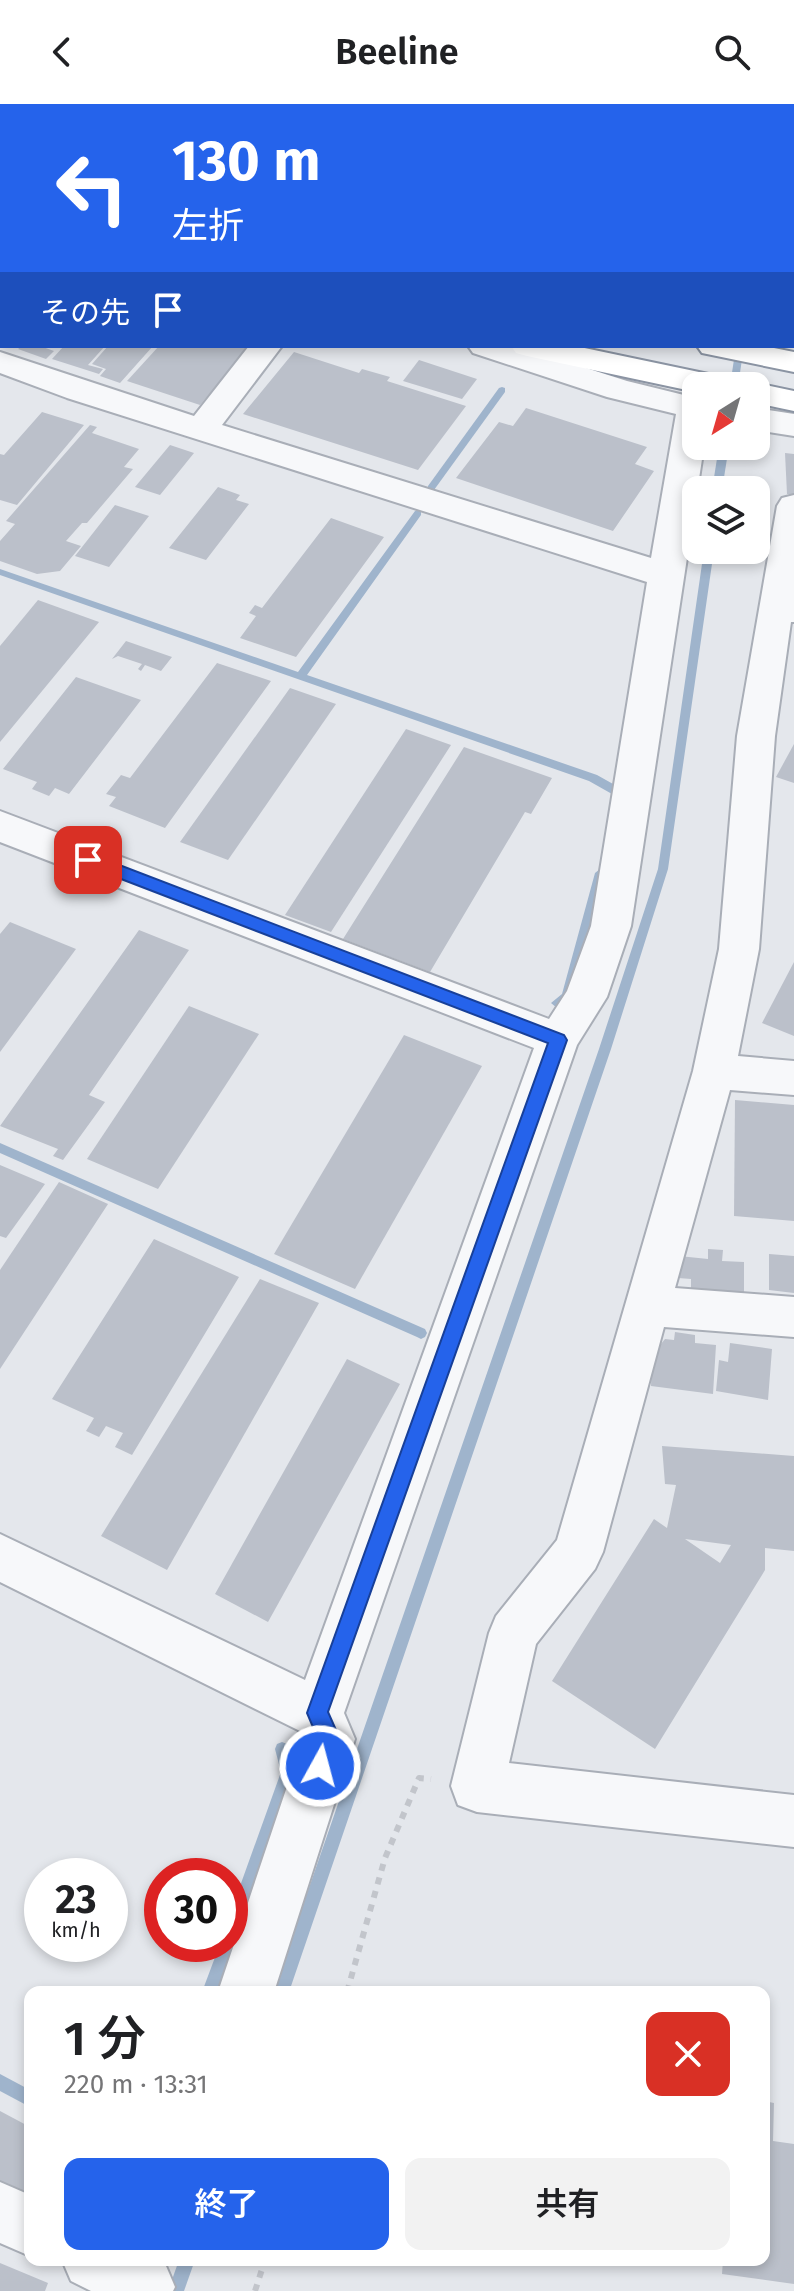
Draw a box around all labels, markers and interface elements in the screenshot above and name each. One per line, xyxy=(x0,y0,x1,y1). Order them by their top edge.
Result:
icon: back xyxy=(40,30,84,74)
text: Beeline xyxy=(335,30,459,74)
icon: search xyxy=(710,30,754,74)
text: 130 m xyxy=(172,128,320,195)
icon: left xyxy=(40,136,144,240)
text: 左折 xyxy=(172,204,244,248)
icon: arrive xyxy=(146,288,190,332)
text: その先 xyxy=(40,295,130,331)
north arrow xyxy=(682,372,770,460)
map controls xyxy=(682,372,770,564)
button: layers xyxy=(682,476,770,564)
pin xyxy=(54,826,122,894)
icon: arrive xyxy=(66,838,110,882)
position arrow xyxy=(278,1724,362,1808)
speed limit sign: 30 xyxy=(144,1858,248,1962)
text: 23 xyxy=(55,1876,97,1924)
text: km/h xyxy=(51,1918,101,1942)
text: 1 分 xyxy=(64,2010,146,2068)
button: close xyxy=(646,2012,730,2096)
text: 220 m · 13:31 xyxy=(64,2069,208,2100)
button: 終了 xyxy=(64,2158,389,2250)
button: 共有 xyxy=(405,2158,730,2250)

